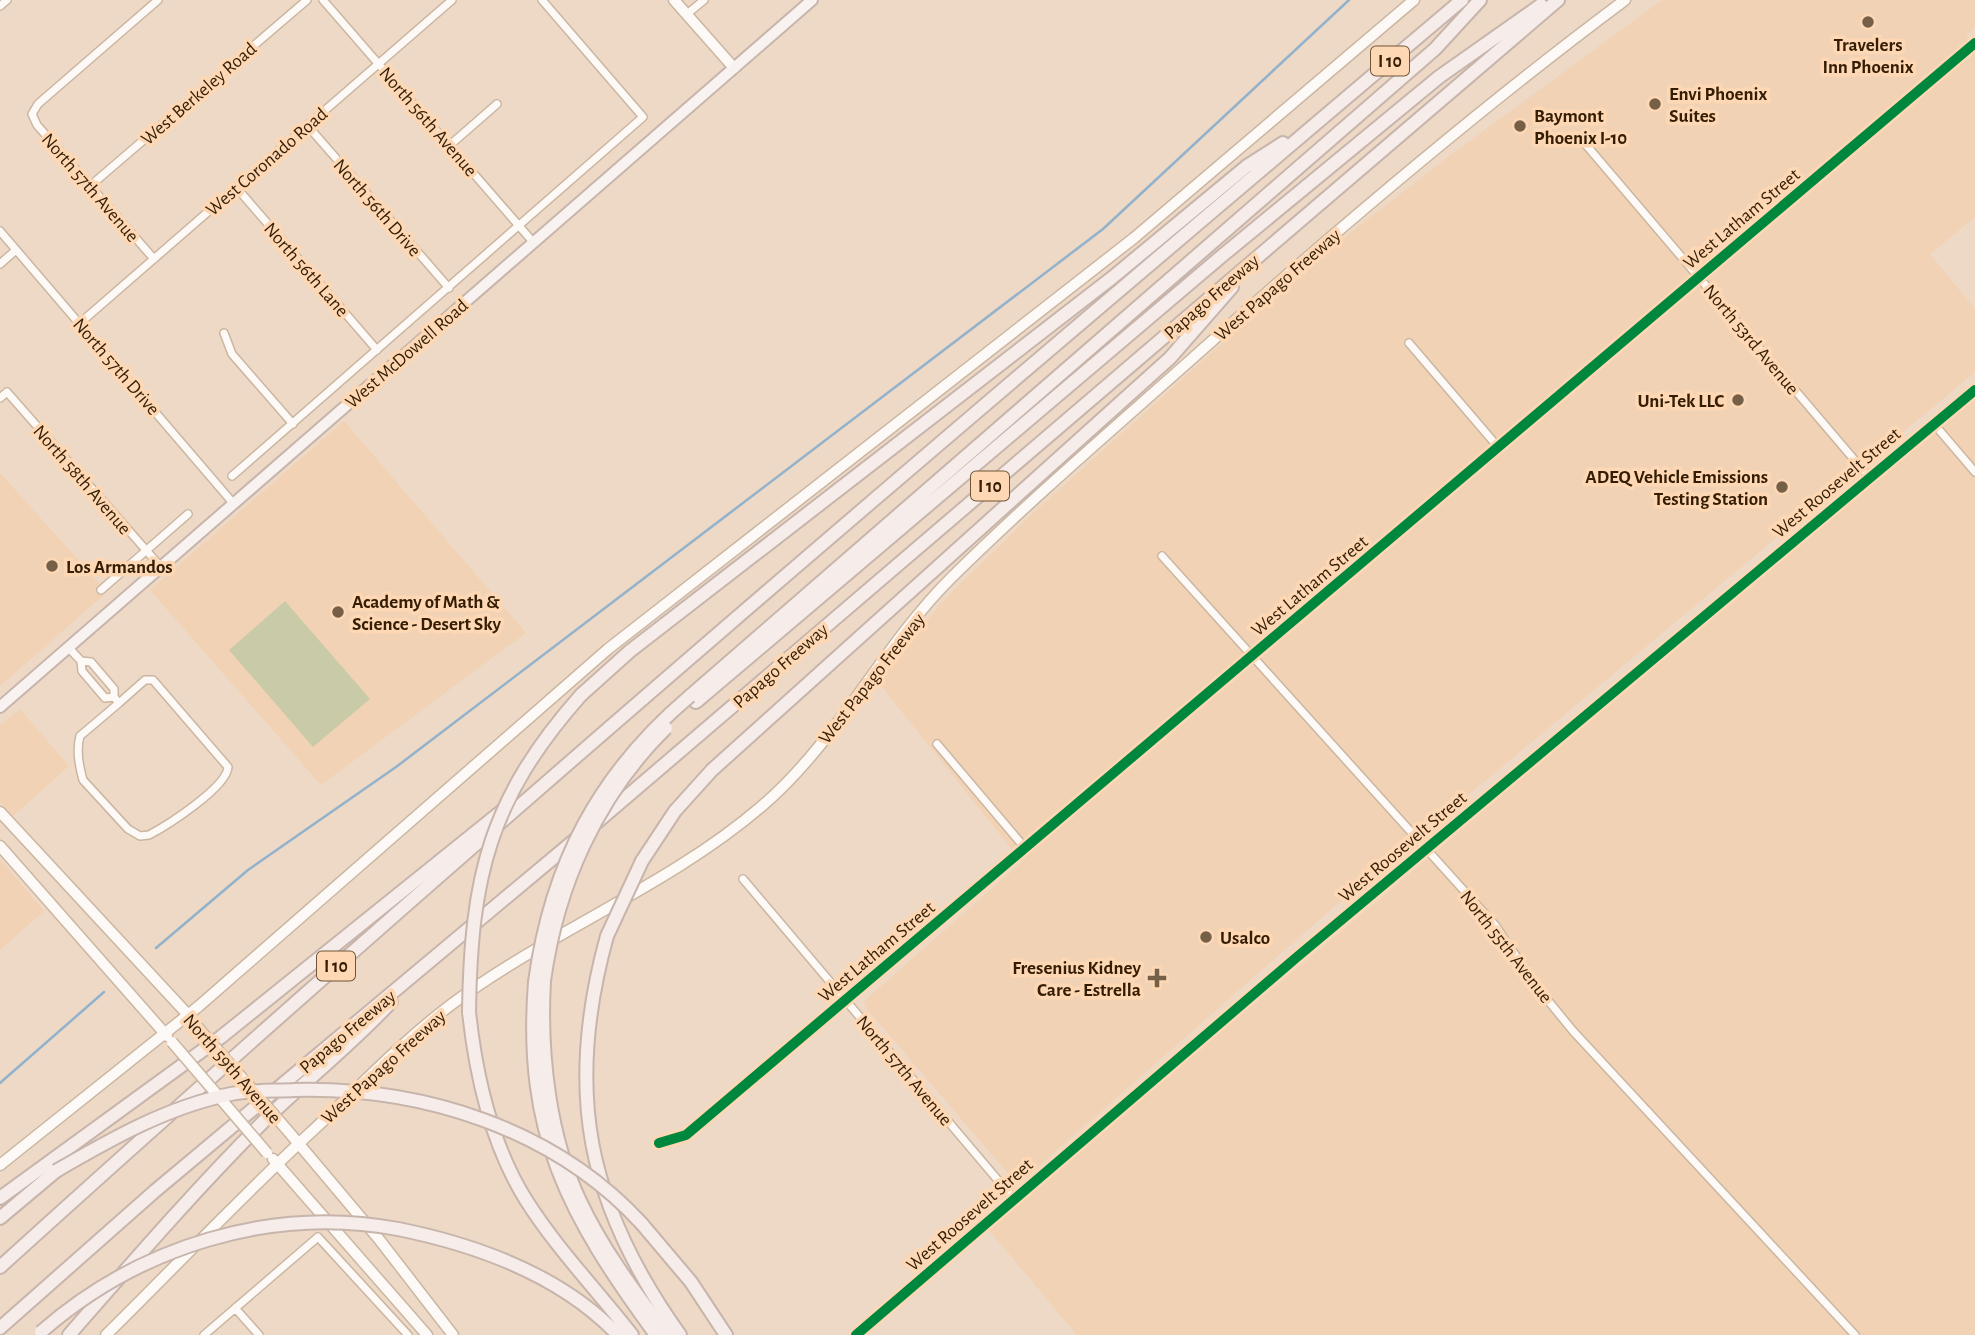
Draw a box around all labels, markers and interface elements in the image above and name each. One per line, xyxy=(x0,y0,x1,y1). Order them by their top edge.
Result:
marker: Travelers Inn Phoenix xyxy=(1860,14,1876,30)
place label: Travelers Inn Phoenix xyxy=(1822,36,1914,77)
street label: West Berkeley Road xyxy=(138,39,260,149)
road number: I 10 xyxy=(1371,46,1409,76)
street label: North 56th Avenue xyxy=(375,64,480,180)
place label: Envi Phoenix Suites xyxy=(1669,85,1768,126)
marker: Envi Phoenix Suites xyxy=(1647,96,1663,112)
street label: West Coronado Road xyxy=(203,104,331,220)
place label: Baymont Phoenix I-10 xyxy=(1534,107,1627,148)
marker: Baymont Phoenix I-10 xyxy=(1512,118,1528,134)
street label: North 57th Avenue xyxy=(38,130,142,246)
street label: North 56th Drive xyxy=(330,156,424,260)
street label: West Latham Street xyxy=(1680,165,1804,273)
street label: North 56th Lane xyxy=(260,219,352,321)
street label: West Papago Freeway xyxy=(1209,223,1345,345)
street label: Papago Freeway xyxy=(1159,248,1263,344)
street label: North 53rd Avenue xyxy=(1699,281,1802,399)
street label: West McDowell Road xyxy=(342,296,472,412)
street label: North 57th Drive xyxy=(69,315,163,419)
place label: Uni-Tek LLC xyxy=(1638,392,1724,411)
marker: Uni-Tek LLC xyxy=(1730,392,1746,408)
street label: North 58th Avenue xyxy=(29,422,134,538)
street label: West Roosevelt Street xyxy=(1769,424,1905,542)
place label: ADEQ Vehicle Emissions Testing Station xyxy=(1585,468,1768,509)
road number: I 10 xyxy=(971,472,1009,500)
marker: ADEQ Vehicle Emissions Testing Station xyxy=(1774,479,1790,495)
street label: West Latham Street xyxy=(1248,532,1372,640)
marker: Los Armandos xyxy=(44,558,60,574)
place label: Los Armandos xyxy=(66,558,173,577)
place label: Academy of Math & Science - Desert Sky xyxy=(352,593,502,634)
marker: Academy of Math & Science - Desert Sky xyxy=(330,604,346,620)
street label: West Papago Freeway xyxy=(816,610,929,748)
street label: Papago Freeway xyxy=(730,620,832,712)
street label: West Roosevelt Street xyxy=(1335,788,1471,906)
street label: North 55th Avenue xyxy=(1456,887,1556,1007)
street label: West Latham Street xyxy=(815,898,939,1006)
marker: Usalco xyxy=(1198,929,1214,945)
place label: Usalco xyxy=(1220,929,1270,948)
road number: I 10 xyxy=(317,951,355,981)
place label: Fresenius Kidney Care - Estrella xyxy=(1012,959,1142,1000)
marker: Fresenius Kidney Care - Estrella xyxy=(1147,968,1167,988)
street label: Papago Freeway xyxy=(296,987,400,1078)
street label: West Papago Freeway xyxy=(318,1007,450,1128)
street label: North 59th Avenue xyxy=(179,1011,284,1127)
street label: North 57th Avenue xyxy=(852,1012,955,1130)
street label: West Roosevelt Street xyxy=(903,1155,1037,1275)

